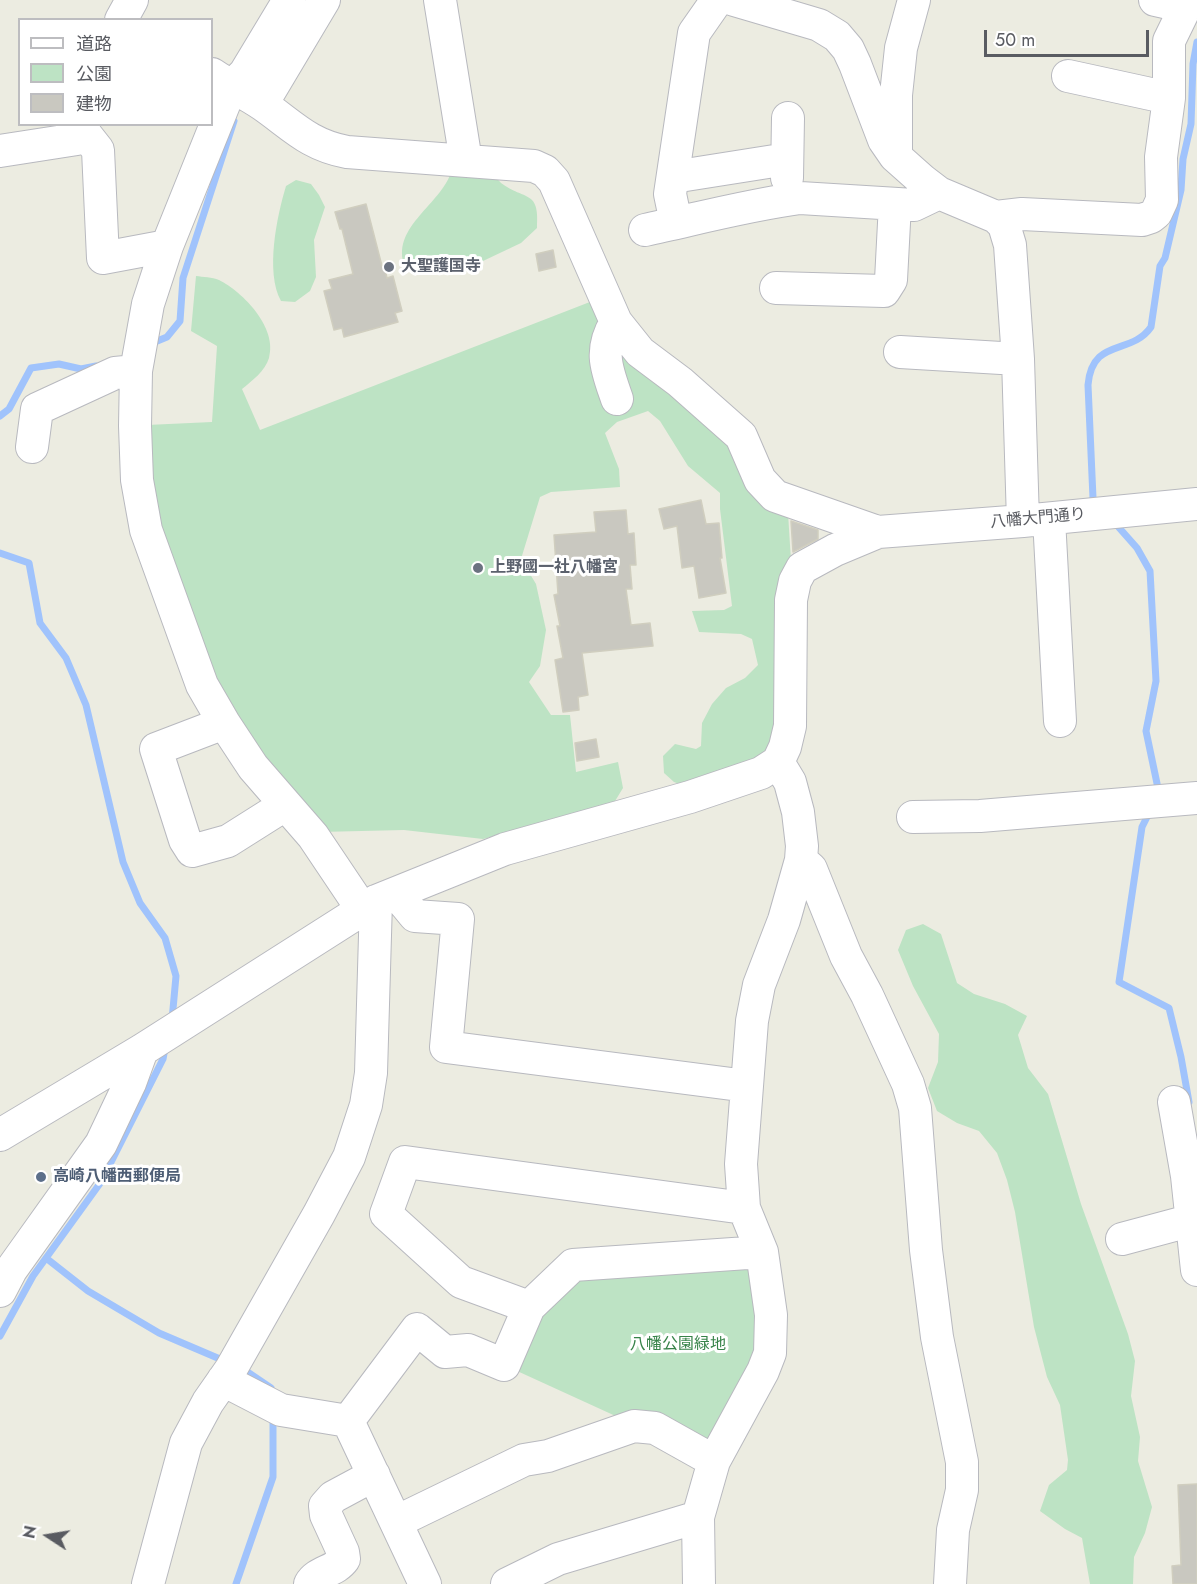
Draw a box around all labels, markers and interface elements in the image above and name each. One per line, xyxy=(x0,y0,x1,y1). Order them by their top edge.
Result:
legend xyxy=(18,18,213,126)
scale bar xyxy=(987,18,1152,56)
text: 50 m xyxy=(995,27,1035,53)
text: 道路 xyxy=(76,31,112,57)
text: 公園 xyxy=(76,61,112,87)
text: 建物 xyxy=(76,91,112,117)
place label: 大聖護国寺 xyxy=(401,257,481,277)
marker: 大聖護国寺 xyxy=(382,260,396,274)
street label: 八幡大門通り xyxy=(989,505,1087,533)
place label: 上野國一社八幡宮 xyxy=(490,558,618,578)
marker: 上野國一社八幡宮 xyxy=(471,561,485,575)
place label: 高崎八幡西郵便局 xyxy=(53,1167,181,1187)
marker: 高崎八幡西郵便局 xyxy=(34,1170,48,1184)
park label: 八幡公園緑地 xyxy=(630,1335,726,1355)
north arrow xyxy=(18,1506,78,1566)
text: N xyxy=(17,1524,42,1541)

